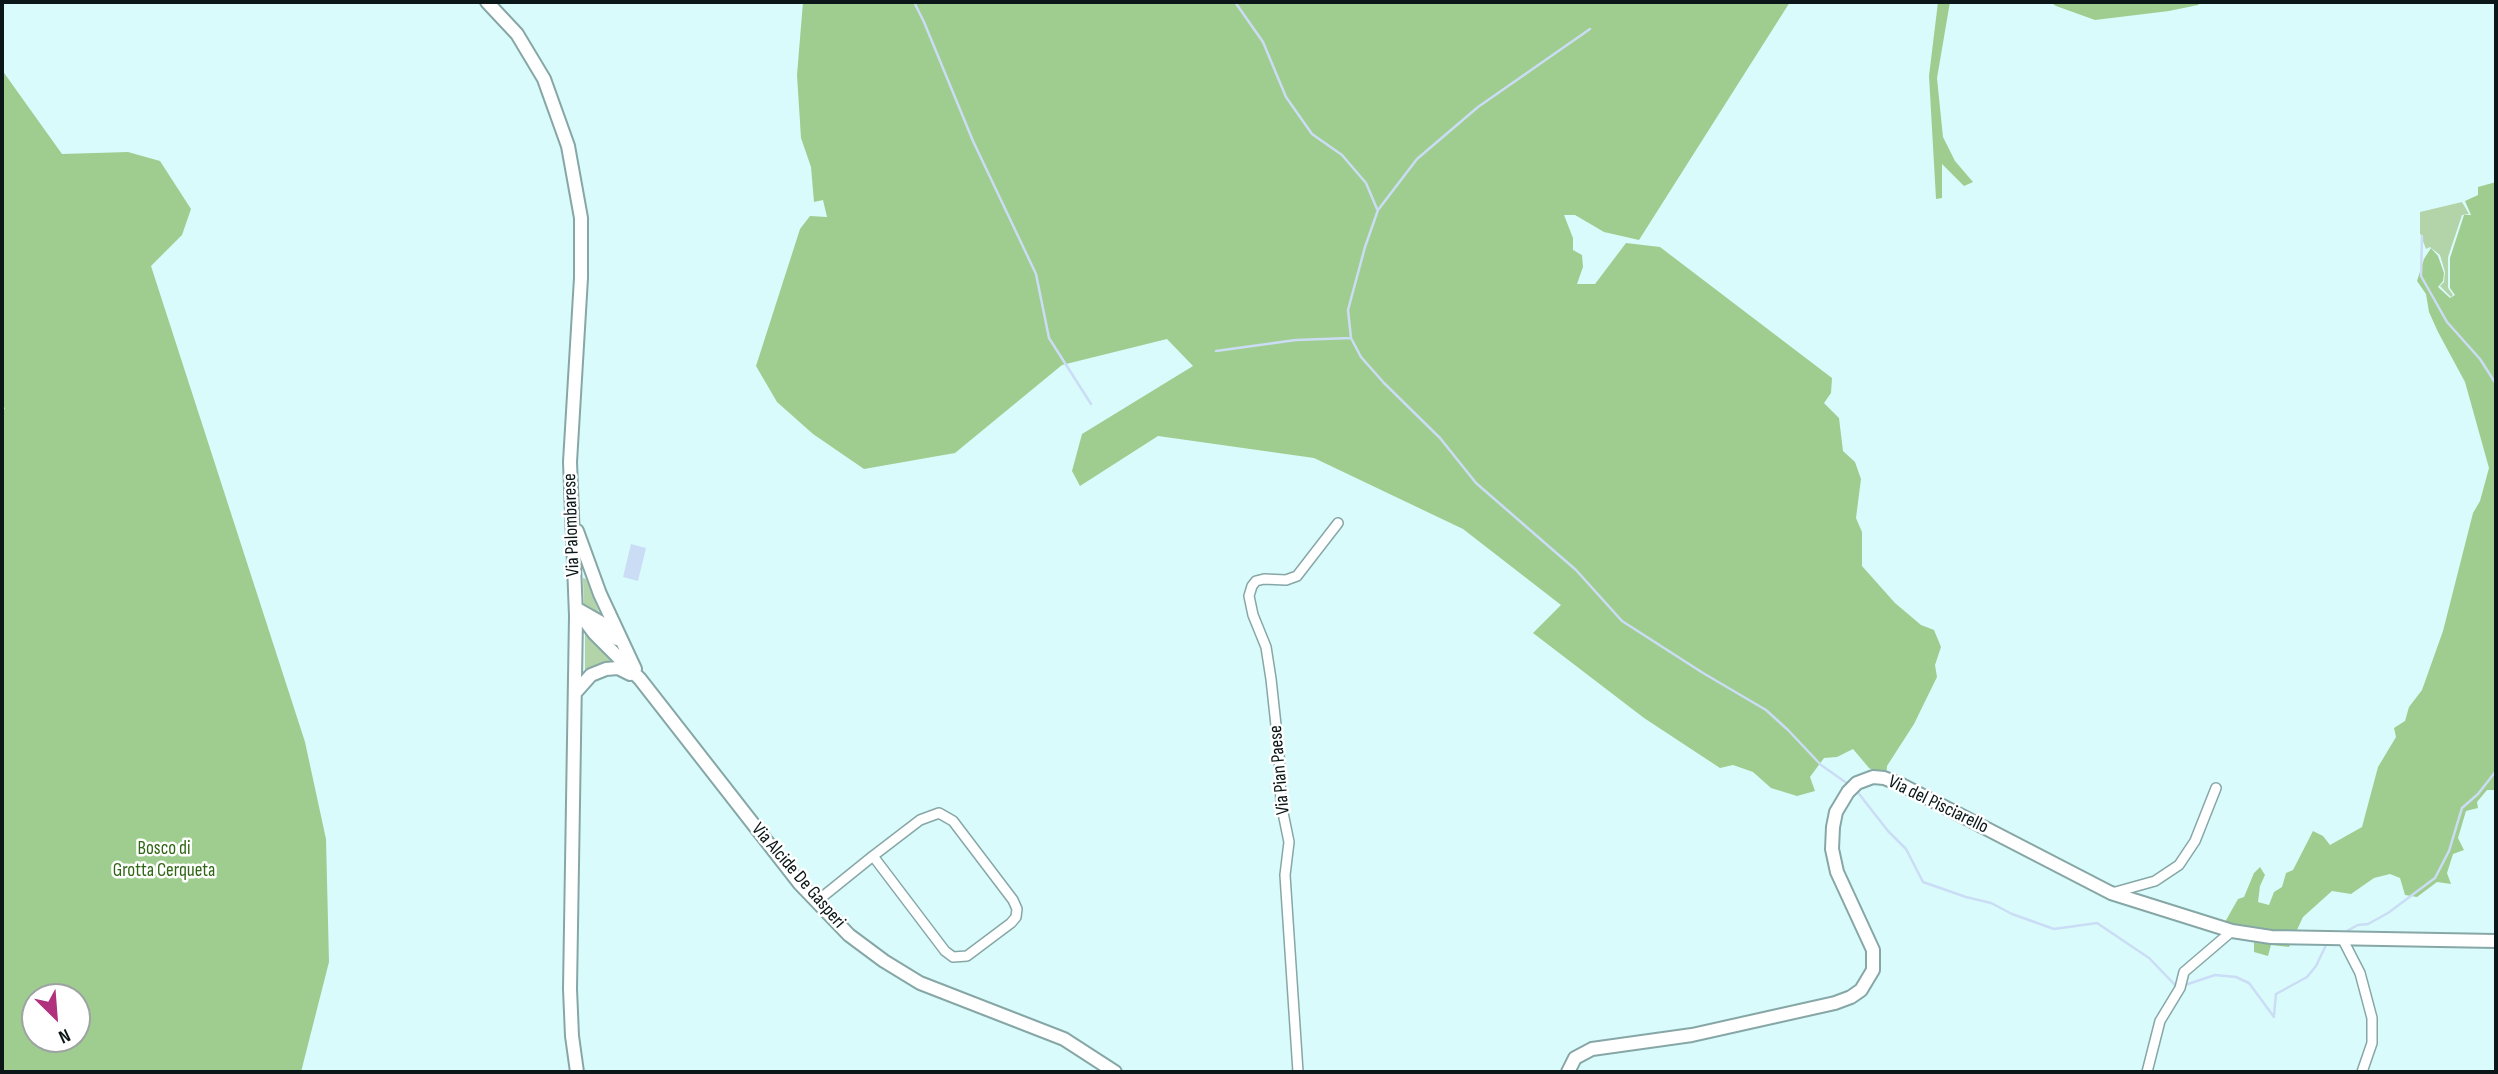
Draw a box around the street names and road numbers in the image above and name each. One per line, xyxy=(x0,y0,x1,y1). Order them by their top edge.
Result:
street label: Via Palombarese xyxy=(559,473,585,577)
street label: Via Pian Paese xyxy=(1265,724,1295,816)
street label: Via del Pisciarello xyxy=(1884,771,1992,839)
street label: Via Alcide De Gasperi xyxy=(746,819,850,933)

